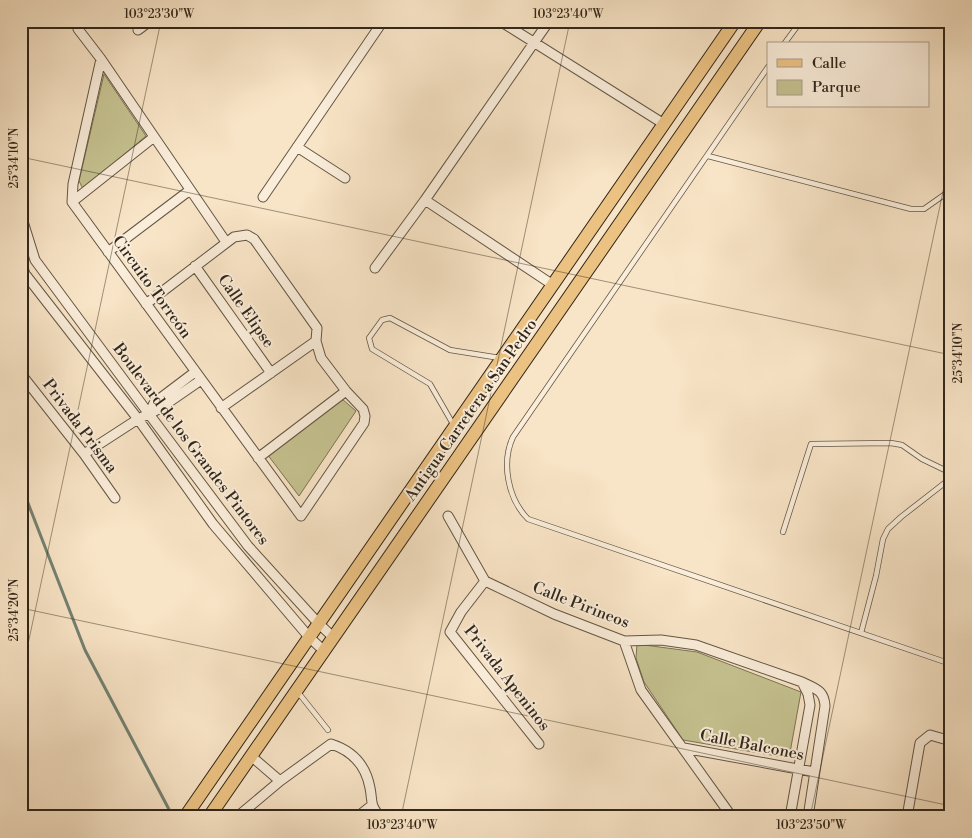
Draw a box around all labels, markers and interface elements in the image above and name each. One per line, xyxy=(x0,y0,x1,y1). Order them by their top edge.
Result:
text: 103°23'30"W xyxy=(124,7,195,22)
text: 103°23'40"W xyxy=(533,7,604,22)
legend xyxy=(767,42,930,108)
text: Calle xyxy=(812,54,846,73)
text: Parque xyxy=(812,78,861,97)
text: 25°34'10"N xyxy=(7,128,22,188)
street label: Circuito Torreón xyxy=(108,232,196,343)
street label: Calle Elipse xyxy=(213,270,279,352)
street label: Antigua Carretera a San Pedro xyxy=(400,315,542,506)
text: 25°34'10"N xyxy=(951,323,966,383)
street label: Boulevard de los Grandes Pintores xyxy=(108,338,273,549)
street label: Privada Prisma xyxy=(38,375,122,478)
street label: Calle Pirineos xyxy=(530,577,632,633)
text: 25°34'20"N xyxy=(7,578,22,641)
street label: Privada Apeninos xyxy=(460,621,554,735)
street label: Calle Balcones xyxy=(698,725,806,765)
text: 103°23'40"W xyxy=(367,818,438,833)
text: 103°23'50"W xyxy=(776,818,847,833)

